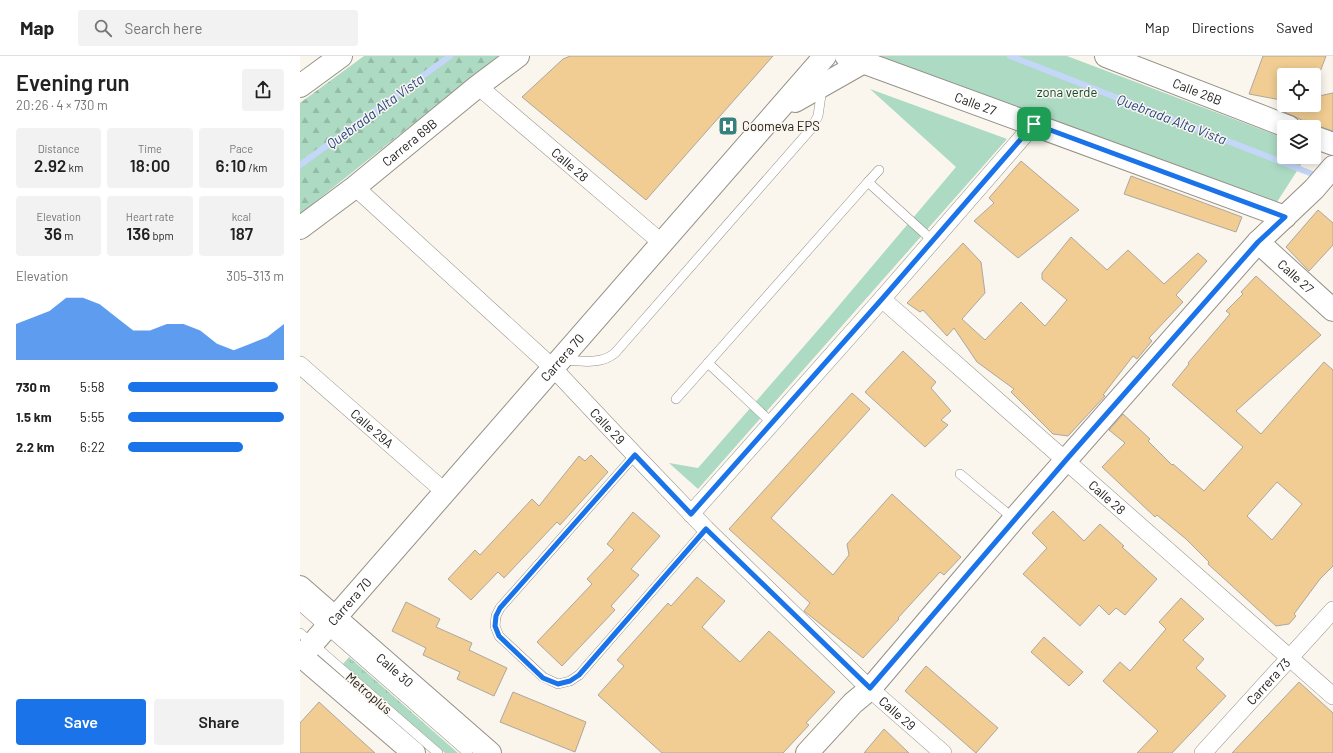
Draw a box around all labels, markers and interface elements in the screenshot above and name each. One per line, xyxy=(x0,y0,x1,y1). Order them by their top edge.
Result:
search box xyxy=(78,10,358,46)
text: Map xyxy=(20,16,54,39)
icon: search xyxy=(92,17,114,39)
text: Search here xyxy=(124,19,202,37)
text: Map xyxy=(1145,19,1170,36)
text: Directions xyxy=(1192,19,1254,36)
text: Saved xyxy=(1276,19,1313,36)
map controls xyxy=(1277,68,1321,164)
button: locate xyxy=(1277,68,1321,112)
text: Evening run xyxy=(16,69,130,95)
button: share xyxy=(242,69,284,111)
water label: Quebrada Alta Vista xyxy=(323,70,427,152)
street label: Calle 26B xyxy=(1170,75,1224,108)
park label: zona verde xyxy=(1037,84,1097,100)
street label: Calle 27 xyxy=(953,89,999,118)
water label: Quebrada Alta Vista xyxy=(1115,90,1229,148)
text: 20:26 · 4 × 730 m xyxy=(16,97,108,113)
pin xyxy=(1017,107,1051,141)
icon: arrive xyxy=(1023,113,1045,135)
street label: Carrera 69B xyxy=(379,115,440,170)
hospital icon: Coomeva EPS xyxy=(717,115,739,137)
place label: Coomeva EPS xyxy=(742,118,820,134)
button: layers xyxy=(1277,120,1321,164)
text: Distance xyxy=(38,142,80,155)
text: Time xyxy=(138,142,162,155)
text: Pace xyxy=(230,142,253,155)
street label: Calle 28 xyxy=(548,144,592,185)
text: 2.92 xyxy=(34,155,66,175)
text: 18:00 xyxy=(130,155,170,175)
text: 6:10 xyxy=(215,155,246,175)
text: km xyxy=(66,161,83,174)
text: /km xyxy=(246,161,267,174)
text: Elevation xyxy=(37,210,81,223)
text: Heart rate xyxy=(126,210,174,223)
text: kcal xyxy=(232,210,251,223)
text: 36 xyxy=(44,223,62,243)
text: 136 xyxy=(126,223,150,243)
text: 187 xyxy=(230,223,253,243)
text: m xyxy=(62,229,73,242)
text: bpm xyxy=(150,229,174,242)
street label: Calle 27 xyxy=(1274,256,1317,297)
text: Elevation xyxy=(16,268,68,284)
text: 305–313 m xyxy=(226,268,284,284)
street label: Carrera 70 xyxy=(537,330,587,385)
text: 730 m xyxy=(16,379,50,395)
text: 5:58 xyxy=(80,379,105,395)
street label: Calle 29A xyxy=(348,405,397,451)
street label: Calle 29 xyxy=(587,405,629,447)
text: 1.5 km xyxy=(16,409,52,425)
text: 5:55 xyxy=(80,409,104,425)
text: 2.2 km xyxy=(16,439,54,455)
text: 6:22 xyxy=(80,439,105,455)
street label: Calle 28 xyxy=(1085,477,1129,518)
street label: Carrera 70 xyxy=(324,574,374,629)
street label: Calle 30 xyxy=(373,649,417,690)
street label: Carrera 73 xyxy=(1243,655,1294,708)
street label: Metroplús xyxy=(343,669,395,717)
street label: Calle 29 xyxy=(876,693,919,734)
button: Save xyxy=(16,699,146,745)
button: Share xyxy=(154,699,284,745)

